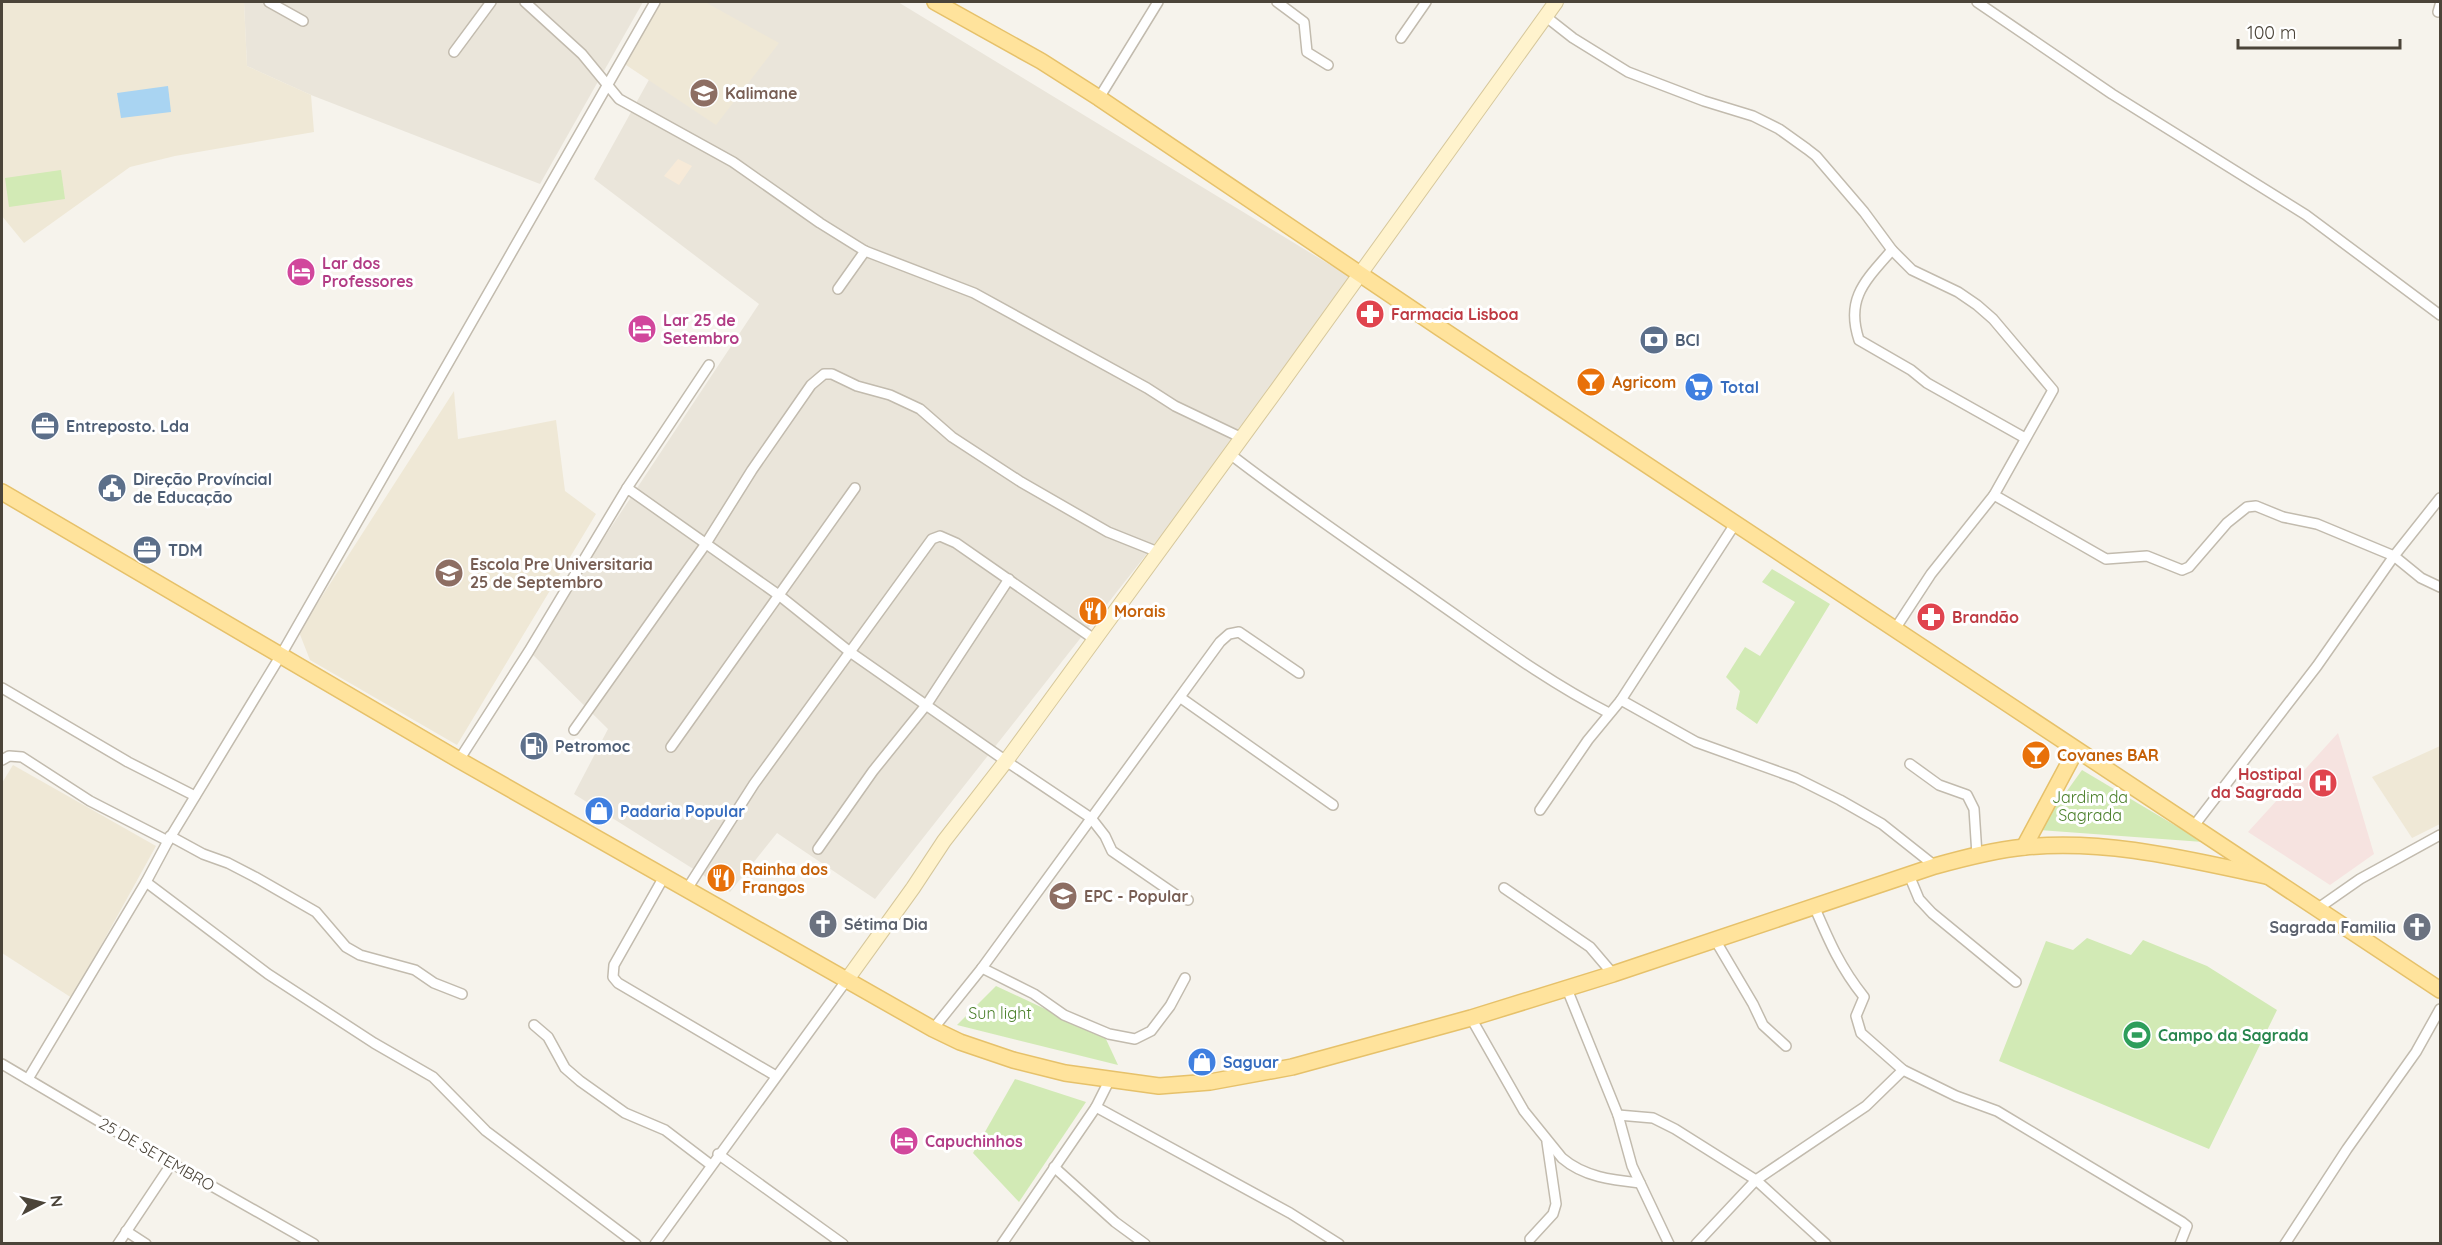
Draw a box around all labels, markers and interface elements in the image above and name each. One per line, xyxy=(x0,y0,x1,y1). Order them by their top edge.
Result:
scale bar xyxy=(2238,12,2400,50)
text: 100 m xyxy=(2247,21,2296,44)
school or university icon: Kalimane xyxy=(688,77,720,109)
place label: Kalimane xyxy=(725,83,797,103)
place label: Lar dos Professores xyxy=(322,253,414,291)
hotel icon: Lar dos Professores xyxy=(285,256,317,288)
pharmacy icon: Farmacia Lisboa xyxy=(1354,298,1386,330)
place label: Farmacia Lisboa xyxy=(1391,304,1519,324)
place label: Lar 25 de Setembro xyxy=(663,310,739,348)
hotel icon: Lar 25 de Setembro xyxy=(626,313,658,345)
bank icon: BCI xyxy=(1638,324,1670,356)
place label: BCI xyxy=(1675,330,1700,350)
bar icon: Agricom xyxy=(1575,366,1607,398)
supermarket icon: Total xyxy=(1683,371,1715,403)
place label: Agricom xyxy=(1612,372,1676,392)
place label: Total xyxy=(1720,377,1759,397)
office icon: Entreposto. Lda xyxy=(29,410,61,442)
place label: Entreposto. Lda xyxy=(66,416,189,436)
place label: Direção Províncial de Educação xyxy=(133,469,272,507)
public building icon: Direção Províncial de Educação xyxy=(96,472,128,504)
office icon: TDM xyxy=(131,534,163,566)
place label: TDM xyxy=(168,540,203,560)
place label: Escola Pre Universitaria 25 de Septembro xyxy=(470,554,653,592)
school or university icon: Escola Pre Universitaria 25 de Septembro xyxy=(433,557,465,589)
restaurant icon: Morais xyxy=(1077,595,1109,627)
place label: Morais xyxy=(1114,601,1166,621)
pharmacy icon: Brandão xyxy=(1915,601,1947,633)
place label: Brandão xyxy=(1952,607,2019,627)
fuel station icon: Petromoc xyxy=(518,730,550,762)
place label: Petromoc xyxy=(555,736,630,756)
bar icon: Covanes BAR xyxy=(2020,739,2052,771)
place label: Covanes BAR xyxy=(2057,745,2159,765)
place label: Hostipal da Sagrada xyxy=(2211,764,2302,802)
hospital icon: Hostipal da Sagrada xyxy=(2307,767,2339,799)
park label: Jardim da Sagrada xyxy=(2052,787,2128,825)
shop icon: Padaria Popular xyxy=(583,795,615,827)
place label: Padaria Popular xyxy=(620,801,745,821)
place label: Rainha dos Frangos xyxy=(742,859,828,897)
restaurant icon: Rainha dos Frangos xyxy=(705,862,737,894)
school or university icon: EPC - Popular xyxy=(1047,880,1079,912)
place label: EPC - Popular xyxy=(1084,886,1188,906)
church icon: Sétima Dia xyxy=(807,908,839,940)
church icon: Sagrada Familia xyxy=(2401,911,2433,943)
place label: Sétima Dia xyxy=(844,914,928,934)
place label: Sagrada Familia xyxy=(2269,917,2396,937)
park label: Sun light xyxy=(968,1003,1032,1023)
sports icon: Campo da Sagrada xyxy=(2121,1019,2153,1051)
place label: Campo da Sagrada xyxy=(2158,1025,2309,1045)
shop icon: Saguar xyxy=(1186,1046,1218,1078)
place label: Saguar xyxy=(1223,1052,1279,1072)
street label: 25 DE SETEMBRO xyxy=(96,1113,218,1195)
hotel icon: Capuchinhos xyxy=(888,1125,920,1157)
place label: Capuchinhos xyxy=(925,1131,1023,1151)
north arrow xyxy=(12,1173,72,1233)
text: N xyxy=(46,1194,68,1208)

